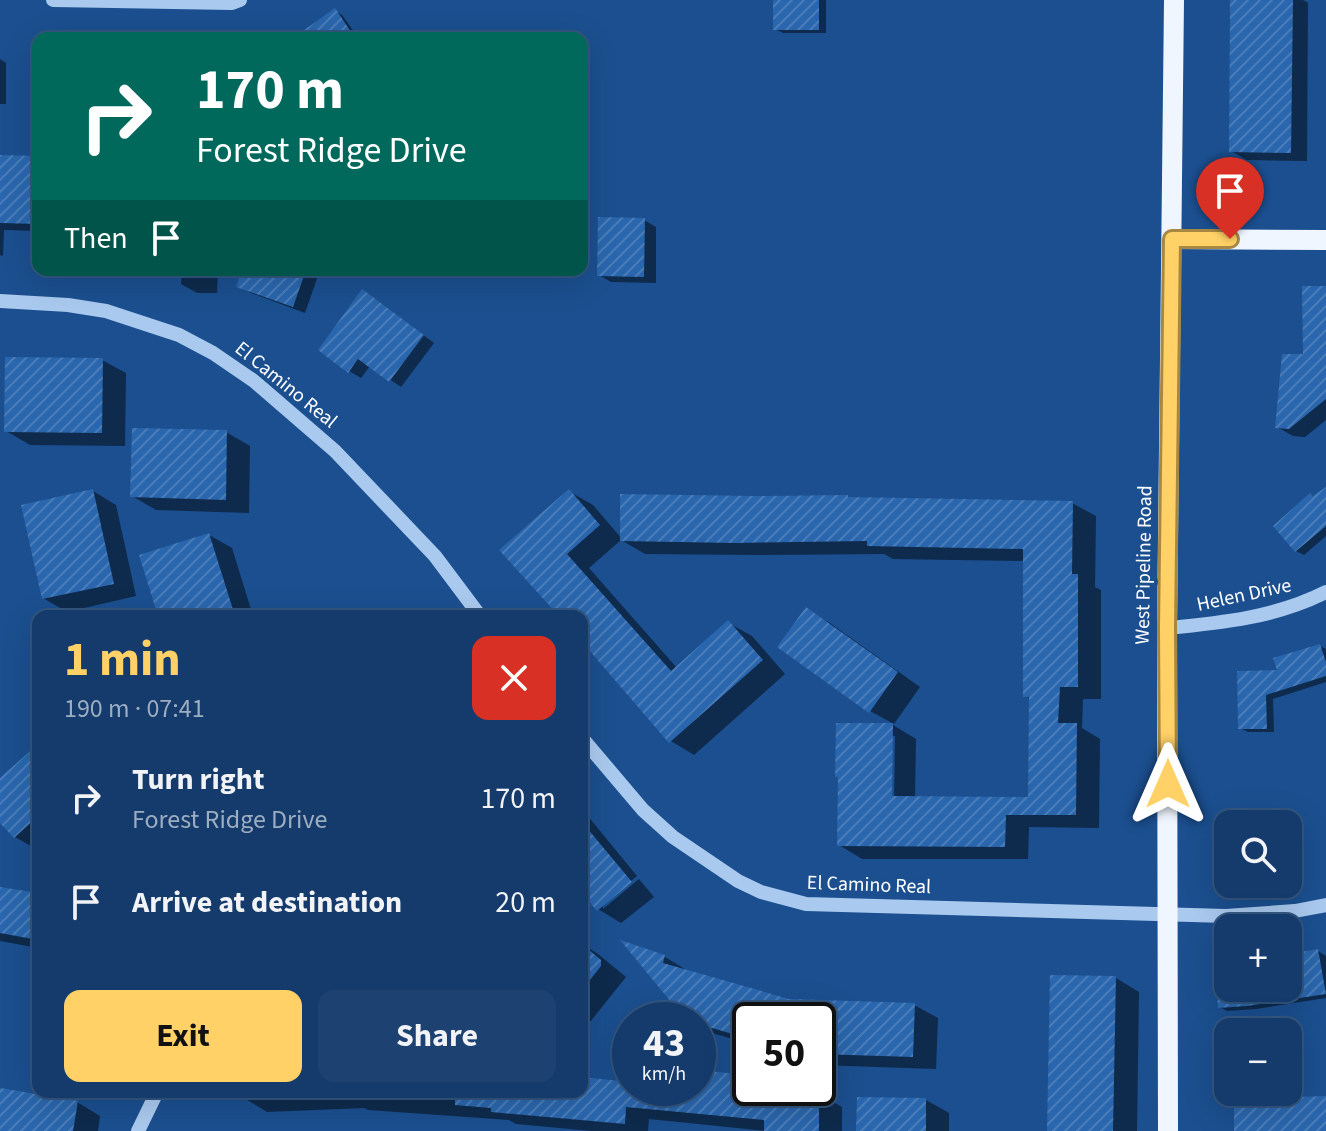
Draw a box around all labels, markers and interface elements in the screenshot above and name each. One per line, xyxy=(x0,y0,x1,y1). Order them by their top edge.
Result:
text: 170 m xyxy=(196,51,344,130)
icon: right xyxy=(64,64,168,168)
text: Forest Ridge Drive xyxy=(196,125,467,176)
pin xyxy=(1196,157,1264,239)
icon: arrive xyxy=(1208,169,1252,213)
icon: arrive xyxy=(144,216,188,260)
text: Then xyxy=(64,217,128,260)
street label: El Camino Real xyxy=(229,335,343,435)
street label: West Pipeline Road xyxy=(1129,485,1159,645)
street label: Helen Drive xyxy=(1194,571,1294,619)
text: 1 min xyxy=(64,626,181,694)
button: close xyxy=(472,636,556,720)
text: 190 m · 07:41 xyxy=(64,690,205,727)
position arrow xyxy=(1126,742,1210,826)
text: Turn right xyxy=(132,758,264,801)
icon: right xyxy=(64,776,108,820)
text: 170 m xyxy=(480,777,556,820)
text: Forest Ridge Drive xyxy=(132,801,327,838)
map controls xyxy=(1214,810,1302,1106)
button: search xyxy=(1214,810,1302,898)
street label: El Camino Real xyxy=(806,869,932,901)
icon: arrive xyxy=(64,880,108,924)
text: Arrive at destination xyxy=(132,881,402,924)
text: 20 m xyxy=(495,881,556,924)
button: + xyxy=(1214,914,1302,1002)
button: Exit xyxy=(64,990,302,1082)
button: Share xyxy=(318,990,556,1082)
speed limit sign: 50 xyxy=(732,1002,836,1106)
text: 43 xyxy=(643,1015,685,1072)
button: − xyxy=(1214,1018,1302,1106)
text: km/h xyxy=(642,1060,686,1088)

